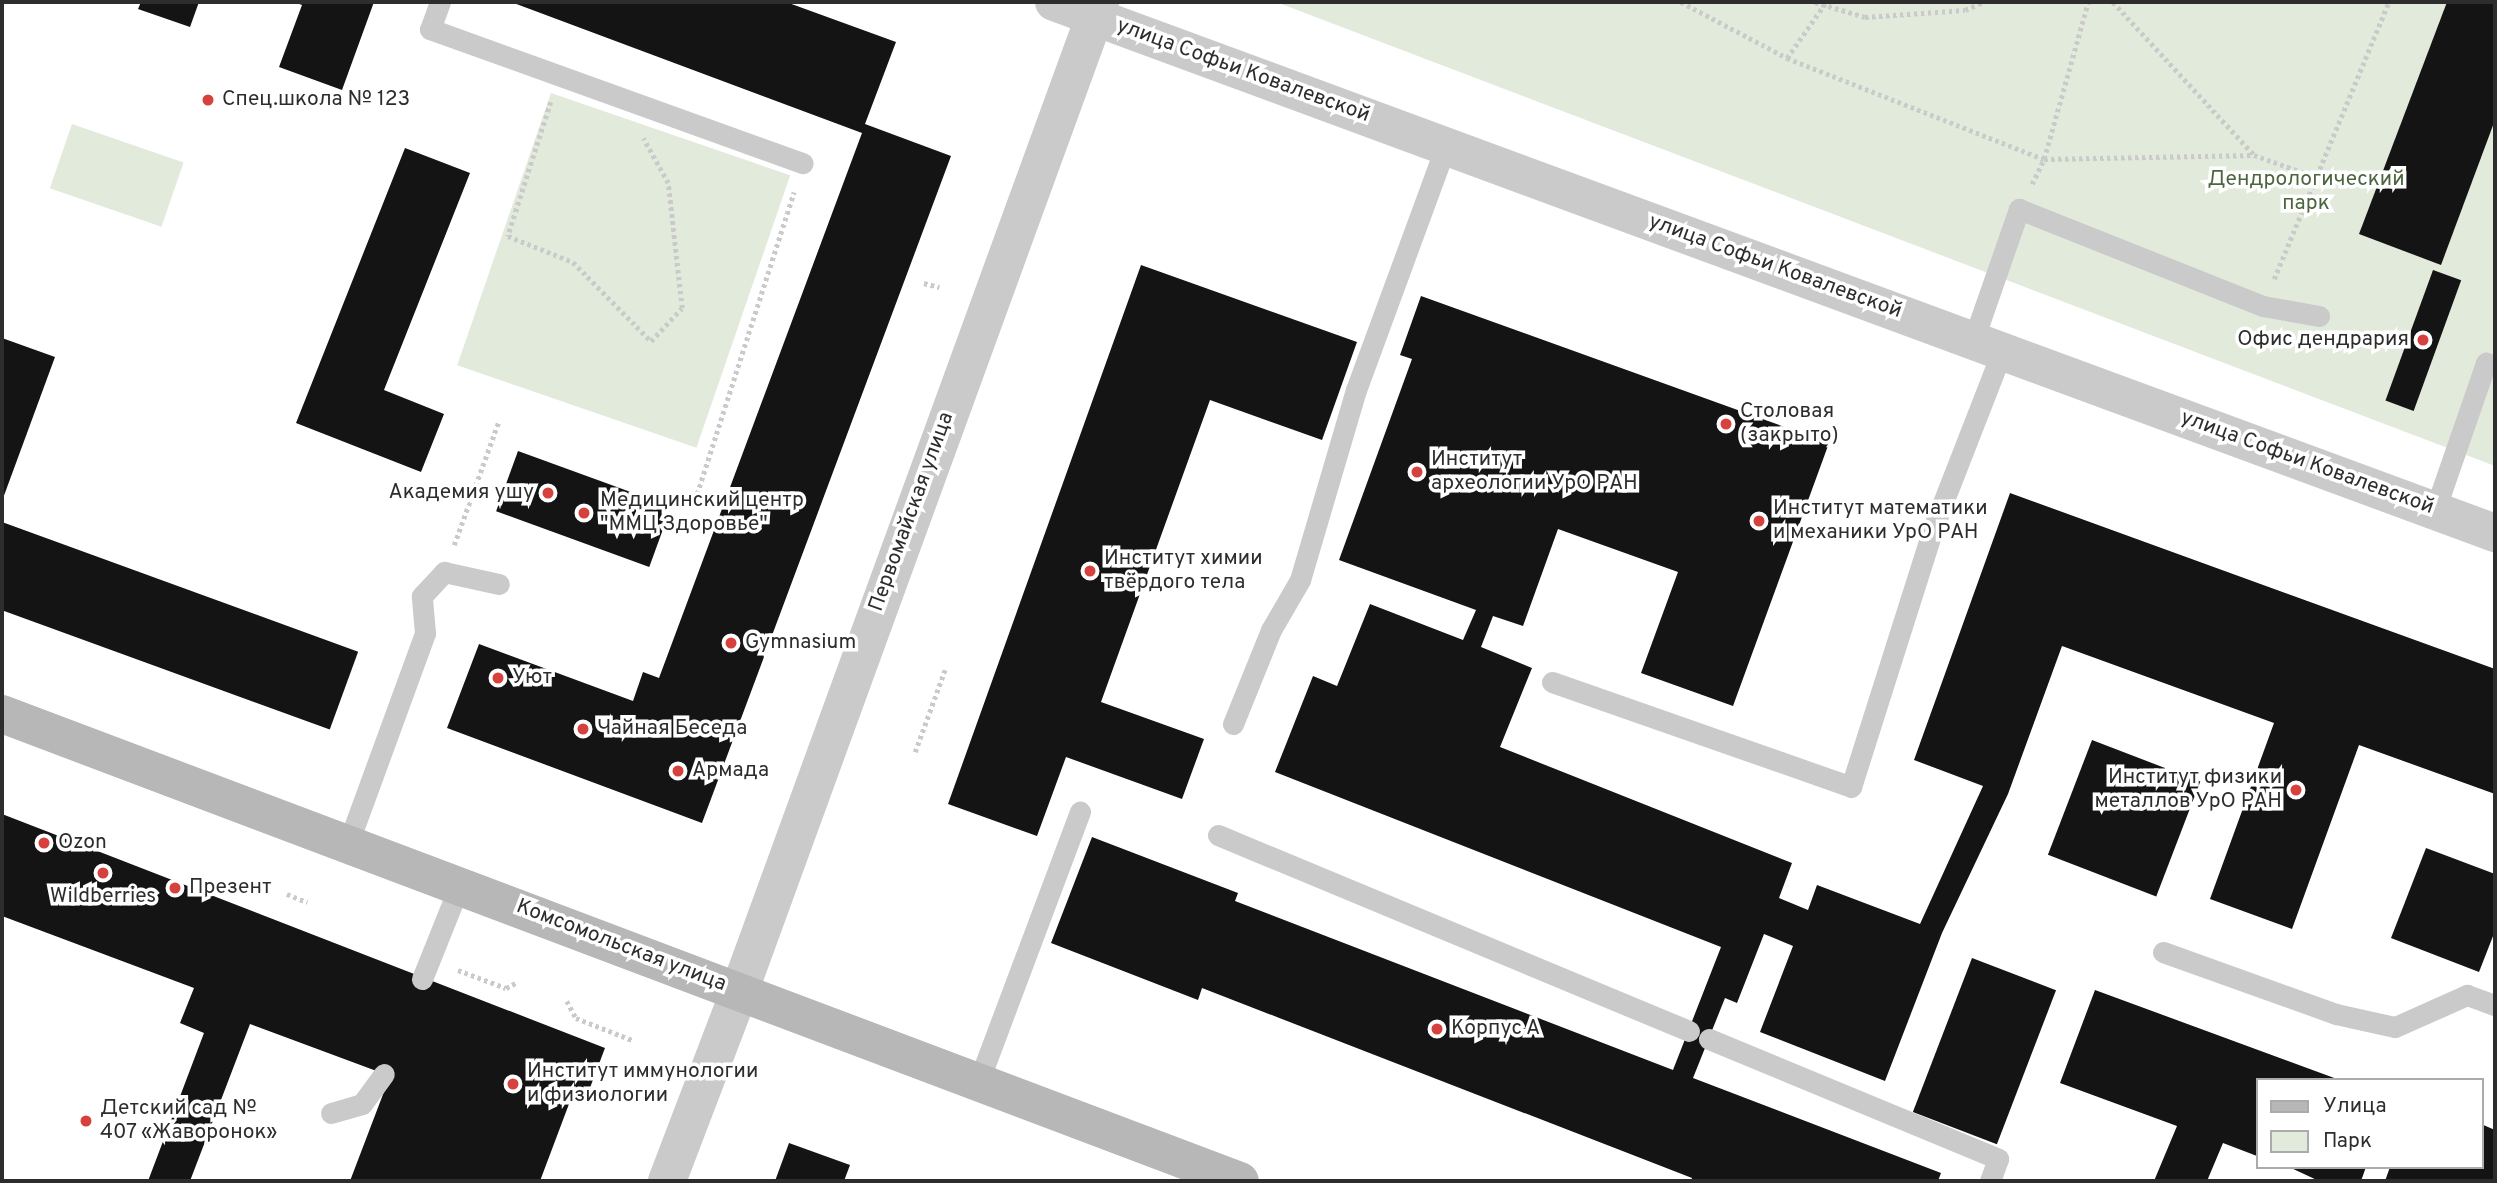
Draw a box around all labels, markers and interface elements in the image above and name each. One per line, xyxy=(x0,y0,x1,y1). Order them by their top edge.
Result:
street label: улица Софьи Ковалевской xyxy=(1113,13,1373,129)
place label: Спец.школа № 123 xyxy=(222,87,410,113)
marker: Спец.школа № 123 xyxy=(200,92,216,108)
park label: Дендрологический парк xyxy=(2207,167,2405,217)
street label: улица Софьи Ковалевской xyxy=(1645,209,1905,325)
place label: Офис дендрария xyxy=(2237,327,2409,353)
marker: Офис дендрария xyxy=(2415,332,2431,348)
place label: Столовая (закрыто) xyxy=(1740,399,1839,449)
street label: улица Софьи Ковалевской xyxy=(2177,405,2437,521)
street label: Первомайская улица xyxy=(864,409,960,615)
marker: Столовая (закрыто) xyxy=(1718,416,1734,432)
place label: Институт археологии УрО РАН xyxy=(1431,447,1638,497)
marker: Институт археологии УрО РАН xyxy=(1409,464,1425,480)
place label: Академия ушу xyxy=(388,480,534,506)
marker: Академия ушу xyxy=(540,485,556,501)
place label: Медицинский центр "ММЦ Здоровье" xyxy=(600,488,804,538)
place label: Институт математики и механики УрО РАН xyxy=(1773,496,1988,546)
marker: Медицинский центр "ММЦ Здоровье" xyxy=(574,503,594,523)
marker: Институт математики и механики УрО РАН xyxy=(1751,513,1767,529)
place label: Институт химии твёрдого тела xyxy=(1104,546,1263,596)
marker: Институт химии твёрдого тела xyxy=(1082,563,1098,579)
place label: Gymnasium xyxy=(745,630,856,656)
marker: Gymnasium xyxy=(723,635,739,651)
place label: Уют xyxy=(512,665,552,691)
marker: Уют xyxy=(490,670,506,686)
place label: Чайная Беседа xyxy=(597,716,747,742)
marker: Чайная Беседа xyxy=(575,721,591,737)
place label: Армада xyxy=(692,758,769,784)
marker: Армада xyxy=(670,763,686,779)
place label: Институт физики металлов УрО РАН xyxy=(2095,765,2282,815)
marker: Институт физики металлов УрО РАН xyxy=(2288,782,2304,798)
place label: Ozon xyxy=(58,830,107,856)
marker: Ozon xyxy=(36,835,52,851)
marker: Wildberries xyxy=(95,865,111,881)
place label: Презент xyxy=(189,875,272,901)
marker: Презент xyxy=(167,880,183,896)
place label: Wildberries xyxy=(50,884,156,910)
street label: Комсомольская улица xyxy=(513,894,729,998)
place label: Корпус А xyxy=(1451,1016,1541,1042)
marker: Корпус А xyxy=(1429,1021,1445,1037)
place label: Институт иммунологии и физиологии xyxy=(527,1059,758,1109)
marker: Институт иммунологии и физиологии xyxy=(505,1076,521,1092)
legend xyxy=(2256,1078,2483,1169)
text: Улица xyxy=(2323,1093,2387,1120)
place label: Детский сад № 407 «Жаворонок» xyxy=(100,1096,278,1146)
marker: Детский сад № 407 «Жаворонок» xyxy=(78,1113,94,1129)
text: Парк xyxy=(2323,1128,2372,1155)

